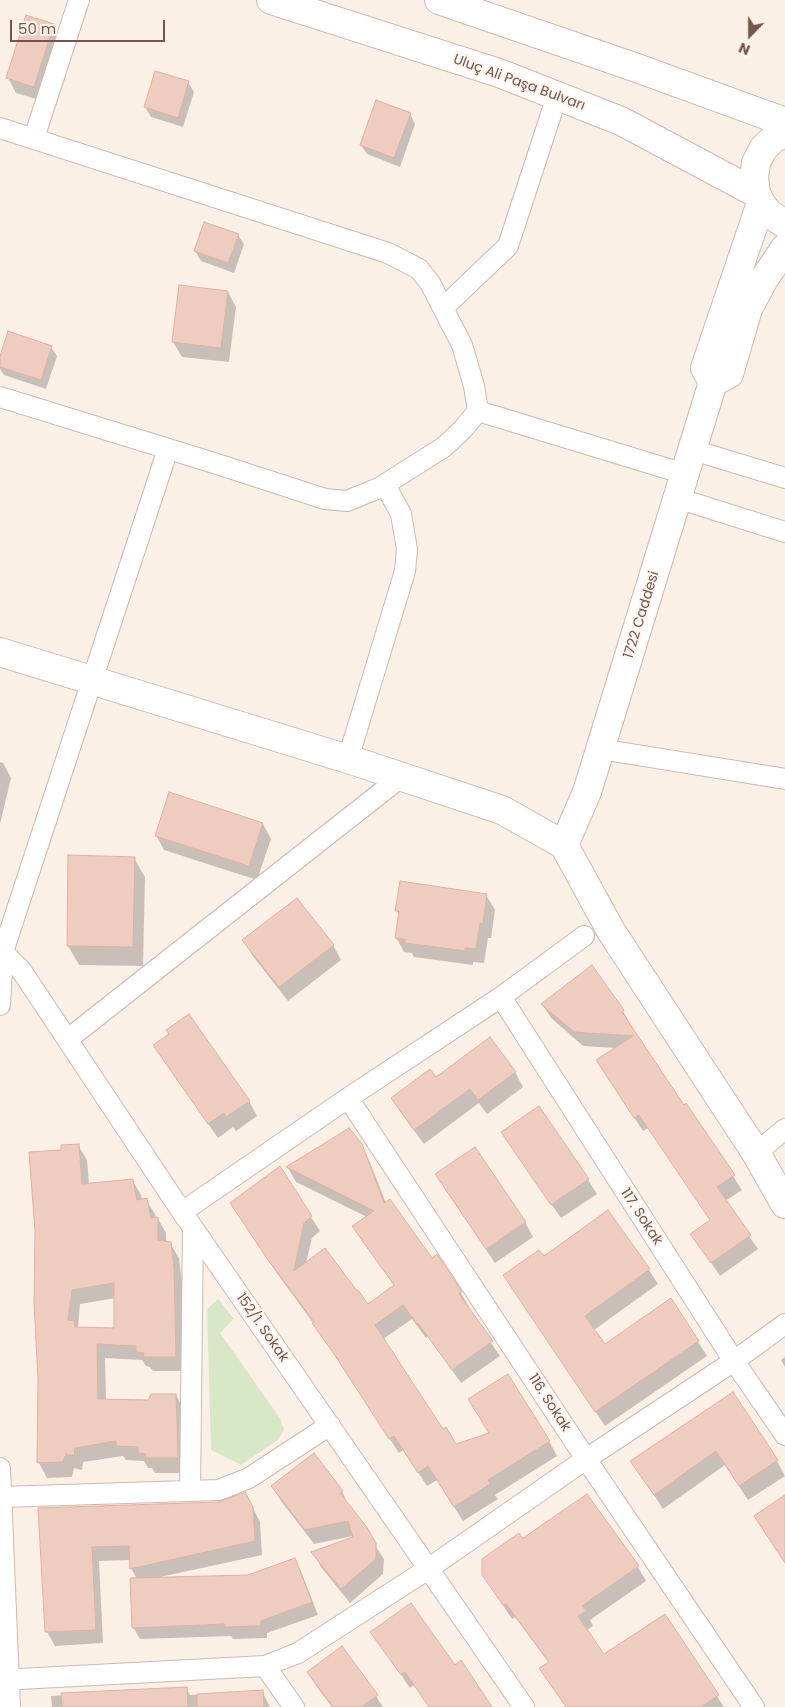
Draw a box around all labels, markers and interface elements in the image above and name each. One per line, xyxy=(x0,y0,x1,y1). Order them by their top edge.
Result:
scale bar xyxy=(12,10,168,42)
north arrow xyxy=(725,10,775,60)
text: 50 m xyxy=(18,18,56,39)
text: N xyxy=(736,38,753,60)
street label: Uluç Ali Paşa Bulvarı xyxy=(451,51,587,115)
street label: 1722 Caddesi xyxy=(621,569,663,661)
street label: 117. Sokak xyxy=(616,1185,666,1249)
street label: 152/1. Sokak xyxy=(232,1290,292,1366)
street label: 116. Sokak xyxy=(524,1371,574,1435)

